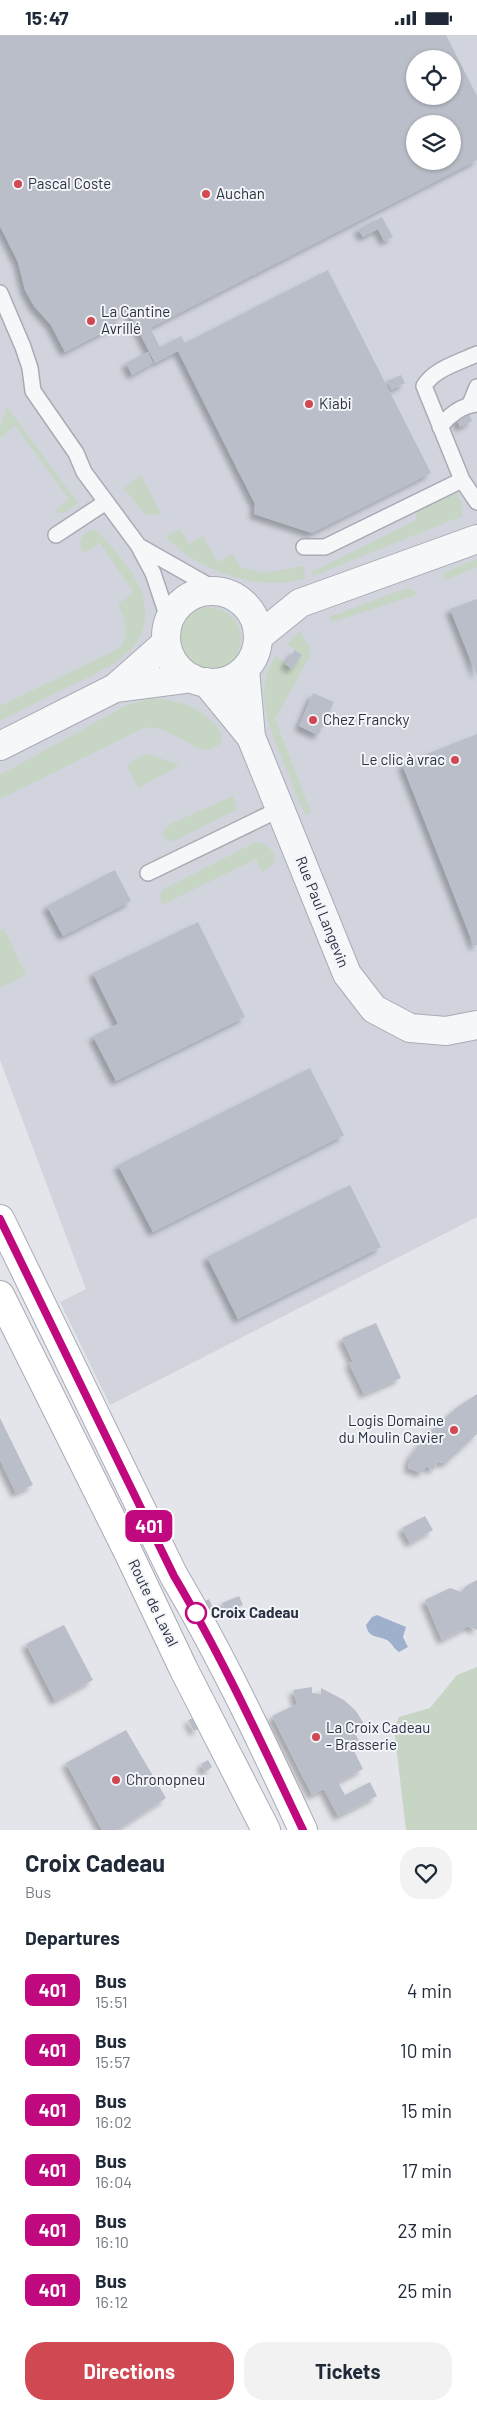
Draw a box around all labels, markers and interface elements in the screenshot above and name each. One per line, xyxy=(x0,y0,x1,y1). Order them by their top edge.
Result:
text: 15:47 xyxy=(25,6,68,29)
map controls xyxy=(406,50,461,170)
button: locate xyxy=(406,50,461,105)
button: layers xyxy=(406,115,461,170)
place label: Pascal Coste xyxy=(28,174,111,192)
marker: Pascal Coste xyxy=(12,178,24,190)
place label: Auchan xyxy=(216,184,265,202)
marker: Auchan xyxy=(200,188,212,200)
place label: La Cantine Avrillé xyxy=(101,302,170,337)
marker: La Cantine Avrillé xyxy=(85,315,97,327)
place label: Kiabi xyxy=(319,394,352,412)
marker: Kiabi xyxy=(303,398,315,410)
place label: Chez Francky xyxy=(323,710,409,728)
marker: Chez Francky xyxy=(307,714,319,726)
place label: Le clic à vrac xyxy=(361,750,445,768)
marker: Le clic à vrac xyxy=(449,754,461,766)
street label: Rue Paul Langevin xyxy=(292,853,353,970)
place label: Logis Domaine du Moulin Cavier xyxy=(338,1411,445,1446)
marker: Logis Domaine du Moulin Cavier xyxy=(448,1424,460,1436)
line badge: 401 xyxy=(120,1510,178,1542)
text: 401 xyxy=(135,1515,163,1537)
street label: Route de Laval xyxy=(125,1556,183,1649)
marker: Croix Cadeau xyxy=(185,1602,207,1624)
place label: Croix Cadeau xyxy=(211,1603,299,1621)
place label: La Croix Cadeau - Brasserie xyxy=(326,1718,430,1753)
marker: La Croix Cadeau - Brasserie xyxy=(310,1731,322,1743)
place label: Chronopneu xyxy=(126,1770,205,1788)
marker: Chronopneu xyxy=(110,1774,122,1786)
button: heart xyxy=(400,1847,452,1899)
text: Croix Cadeau xyxy=(25,1848,165,1877)
text: Bus xyxy=(25,1882,51,1901)
text: Departures xyxy=(25,1926,120,1949)
text: Bus xyxy=(95,1969,127,1992)
text: 401 xyxy=(39,1979,66,2001)
text: 4 min xyxy=(407,1979,452,2002)
text: 15:51 xyxy=(95,1992,128,2011)
text: Bus xyxy=(95,2029,127,2052)
text: 401 xyxy=(39,2039,66,2061)
text: 10 min xyxy=(400,2039,452,2062)
text: 15:57 xyxy=(95,2052,130,2071)
text: Bus xyxy=(95,2089,127,2112)
text: 401 xyxy=(39,2099,66,2121)
text: 15 min xyxy=(401,2099,452,2122)
text: 16:02 xyxy=(95,2112,132,2131)
text: Bus xyxy=(95,2149,127,2172)
text: 401 xyxy=(39,2159,66,2181)
text: 17 min xyxy=(402,2159,452,2182)
text: 16:04 xyxy=(95,2172,132,2191)
text: Bus xyxy=(95,2209,127,2232)
text: 401 xyxy=(39,2219,66,2241)
text: 23 min xyxy=(398,2219,452,2242)
text: 16:10 xyxy=(95,2232,129,2251)
text: Bus xyxy=(95,2269,127,2292)
text: 401 xyxy=(39,2279,66,2301)
text: 25 min xyxy=(397,2279,452,2302)
text: 16:12 xyxy=(95,2292,128,2311)
button: Directions xyxy=(25,2342,234,2400)
button: Tickets xyxy=(244,2342,452,2400)

